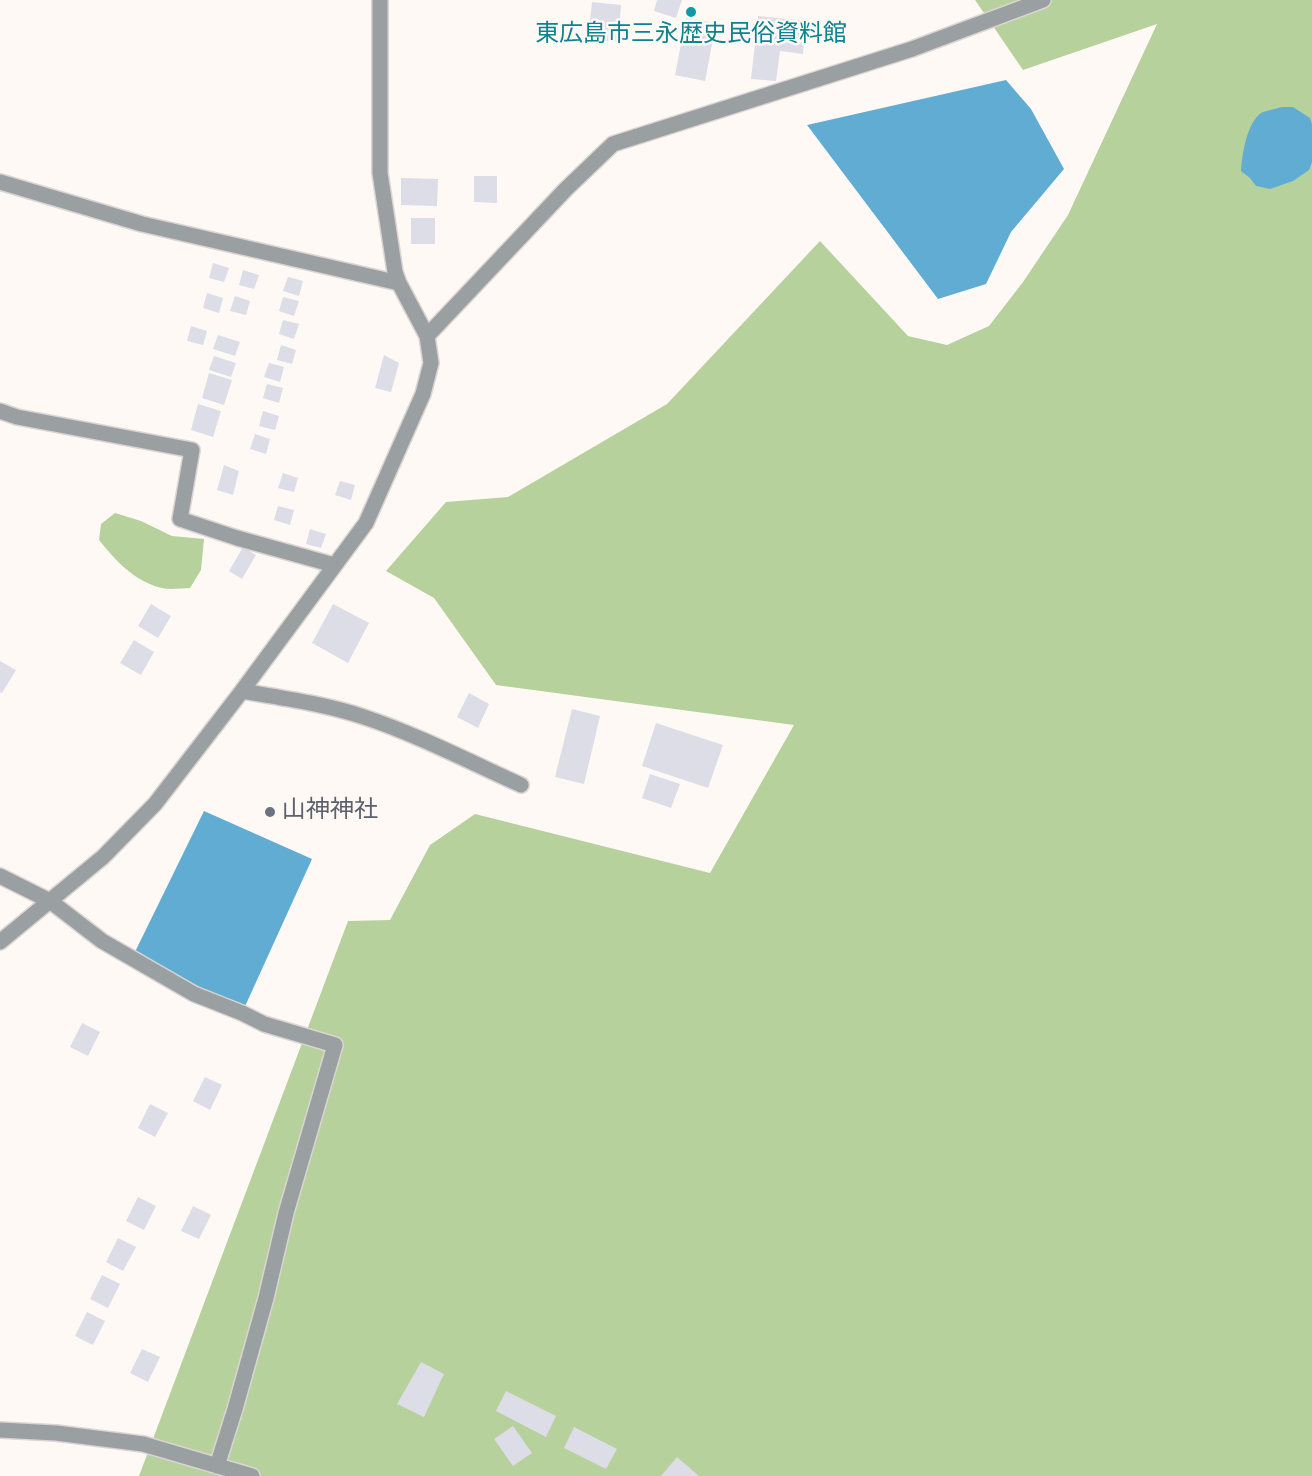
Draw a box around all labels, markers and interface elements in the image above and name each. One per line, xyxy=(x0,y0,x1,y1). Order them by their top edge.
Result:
marker: 東広島市三永歴史民俗資料館 xyxy=(684,5,698,19)
place label: 東広島市三永歴史民俗資料館 xyxy=(535,22,847,50)
place label: 山神神社 xyxy=(282,798,378,826)
marker: 山神神社 xyxy=(263,805,277,819)

